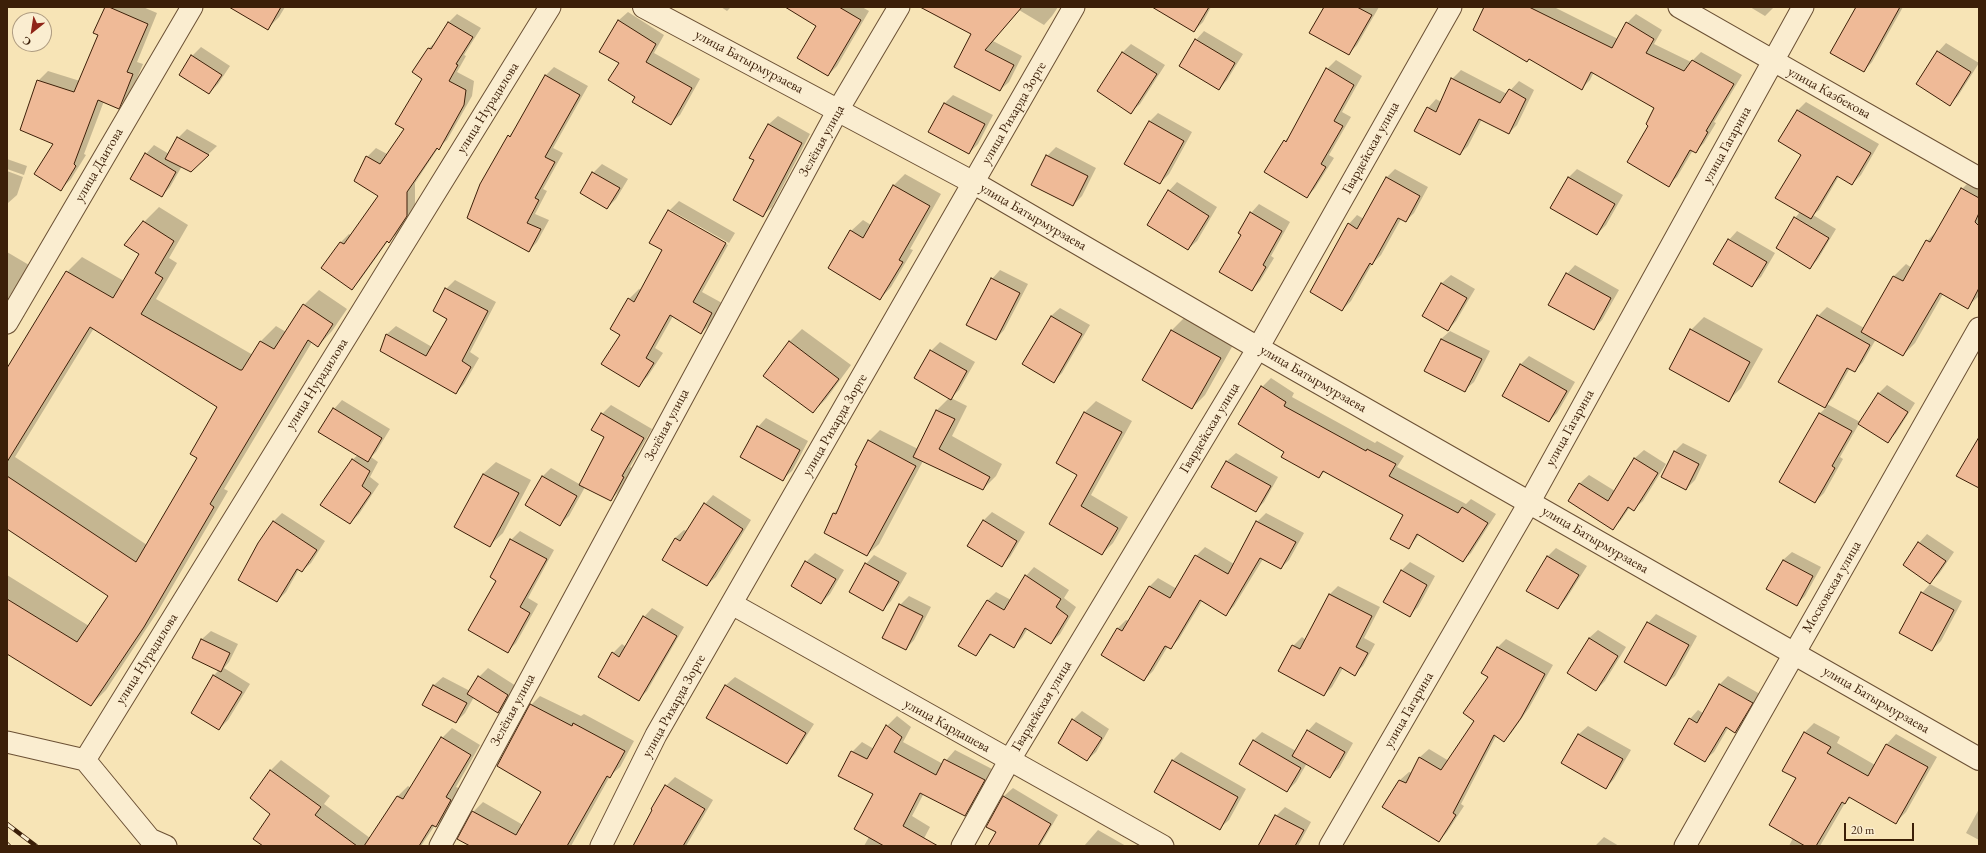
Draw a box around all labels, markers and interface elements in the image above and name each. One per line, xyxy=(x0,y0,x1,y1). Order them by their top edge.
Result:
north arrow xyxy=(12,12,52,52)
street label: улица Батырмурзаева xyxy=(692,26,806,98)
text: С xyxy=(20,34,33,50)
street label: улица Нурадилова xyxy=(453,59,523,157)
street label: улица Рихарда Зорге xyxy=(978,59,1050,167)
street label: улица Казбекова xyxy=(1784,63,1874,123)
street label: Гвардейская улица xyxy=(1339,99,1403,197)
street label: Зелёная улица xyxy=(795,102,849,180)
street label: улица Гагарина xyxy=(1699,104,1755,186)
street label: улица Даитова xyxy=(71,125,127,205)
street label: улица Батырмурзаева xyxy=(977,180,1089,254)
street label: улица Нурадилова xyxy=(282,335,352,433)
street label: улица Батырмурзаева xyxy=(1257,342,1369,416)
street label: улица Рихарда Зорге xyxy=(799,371,871,479)
street label: Гвардейская улица xyxy=(1176,380,1244,476)
street label: Зелёная улица xyxy=(641,386,693,464)
street label: улица Гагарина xyxy=(1542,387,1598,469)
street label: улица Батырмурзаева xyxy=(1539,503,1651,577)
street label: Московская улица xyxy=(1799,538,1865,636)
street label: улица Нурадилова xyxy=(112,610,182,708)
street label: улица Рихарда Зорге xyxy=(639,651,709,761)
street label: Гвардейская улица xyxy=(1008,658,1076,754)
street label: улица Батырмурзаева xyxy=(1820,663,1932,737)
street label: улица Гагарина xyxy=(1381,669,1437,751)
street label: Зелёная улица xyxy=(487,671,539,749)
street label: улица Кардашева xyxy=(901,695,993,757)
scale bar xyxy=(1846,815,1916,841)
text: 20 m xyxy=(1851,822,1874,838)

